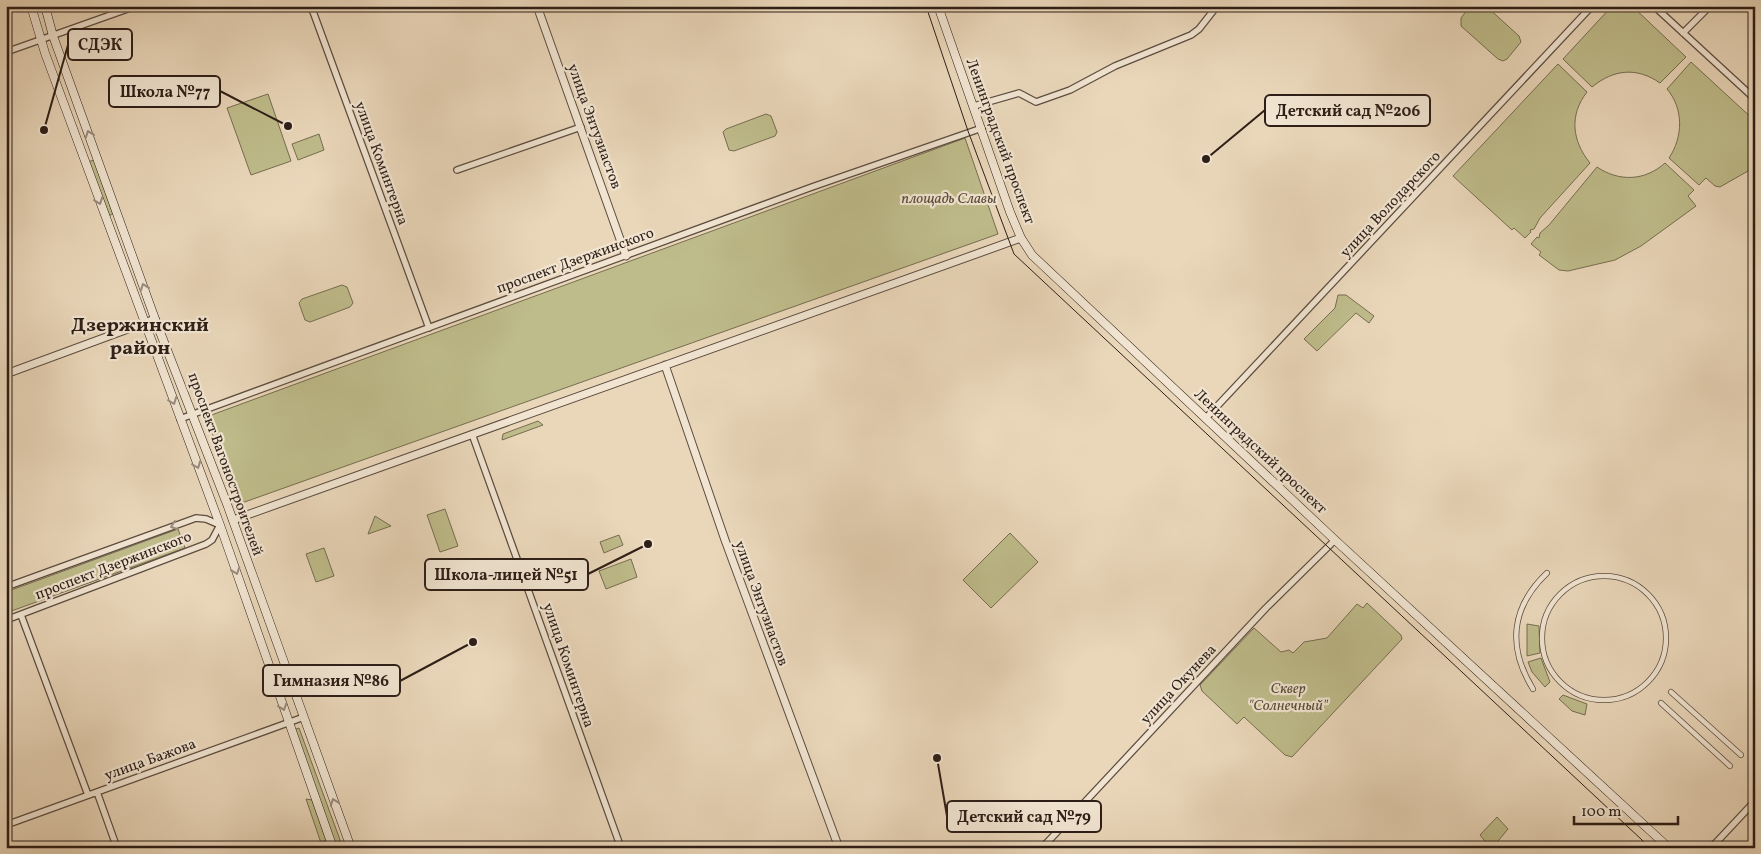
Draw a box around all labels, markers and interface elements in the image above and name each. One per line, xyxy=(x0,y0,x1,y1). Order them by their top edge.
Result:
callout: СДЭК xyxy=(68,29,132,60)
text: СДЭК xyxy=(78,35,122,57)
street label: Ленинградский проспект xyxy=(960,56,1040,228)
street label: улица Энтузиастов xyxy=(561,61,626,192)
callout: Школа №77 xyxy=(109,76,220,107)
text: Школа №77 xyxy=(120,82,211,104)
callout: Детский сад №206 xyxy=(1265,95,1430,126)
street label: улица Коминтерна xyxy=(348,99,413,228)
text: Детский сад №206 xyxy=(1276,101,1421,123)
one-way arrow xyxy=(85,130,95,139)
street label: улица Володарского xyxy=(1336,147,1446,263)
park label: площадь Славы xyxy=(901,189,997,210)
one-way arrow xyxy=(93,196,103,204)
street label: проспект Дзержинского xyxy=(494,223,657,300)
one-way arrow xyxy=(140,283,150,292)
district label: Дзержинский район xyxy=(71,312,209,363)
street label: проспект Вагоностроителей xyxy=(182,370,268,559)
street label: Ленинградский проспект xyxy=(1189,385,1331,520)
one-way arrow xyxy=(167,397,177,405)
one-way arrow xyxy=(191,460,201,469)
one-way arrow xyxy=(170,520,179,530)
street label: проспект Дзержинского xyxy=(32,527,195,606)
street label: улица Энтузиастов xyxy=(728,538,793,669)
callout: Школа-лицей №51 xyxy=(425,559,588,590)
text: Школа-лицей №51 xyxy=(434,565,578,587)
one-way arrow xyxy=(230,566,240,575)
street label: улица Коминтерна xyxy=(536,600,599,731)
street label: улица Окунева xyxy=(1136,640,1222,730)
callout: Гимназия №86 xyxy=(263,665,400,696)
text: Гимназия №86 xyxy=(273,671,389,693)
park label: Сквер "Солнечный" xyxy=(1248,679,1329,717)
one-way arrow xyxy=(277,702,287,711)
street label: улица Бажова xyxy=(102,734,199,787)
scale bar xyxy=(1574,794,1677,826)
one-way arrow xyxy=(330,798,340,807)
callout: Детский сад №79 xyxy=(947,801,1101,832)
text: 100 m xyxy=(1581,802,1621,823)
text: Детский сад №79 xyxy=(957,807,1091,829)

